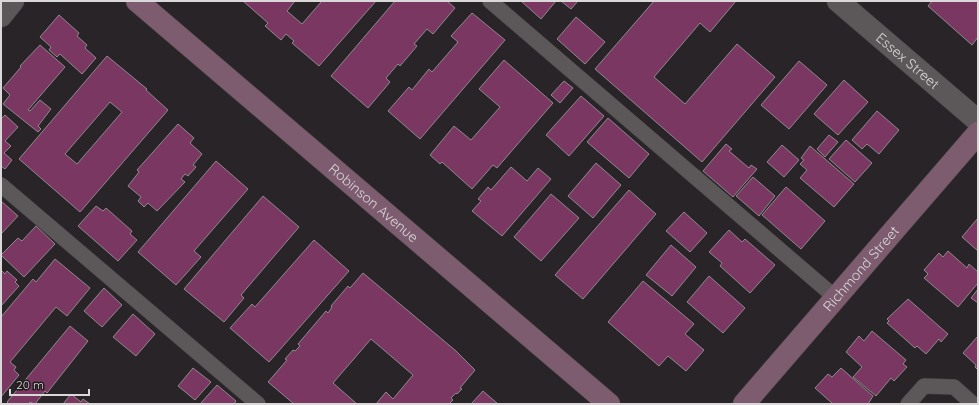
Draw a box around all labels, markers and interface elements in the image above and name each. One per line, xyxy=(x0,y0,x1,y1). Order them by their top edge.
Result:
street label: Essex Street xyxy=(872,29,943,93)
street label: Robinson Avenue xyxy=(325,160,422,246)
street label: Richmond Street xyxy=(819,222,903,315)
scale bar xyxy=(10,371,89,397)
text: 20 m xyxy=(16,377,44,392)

